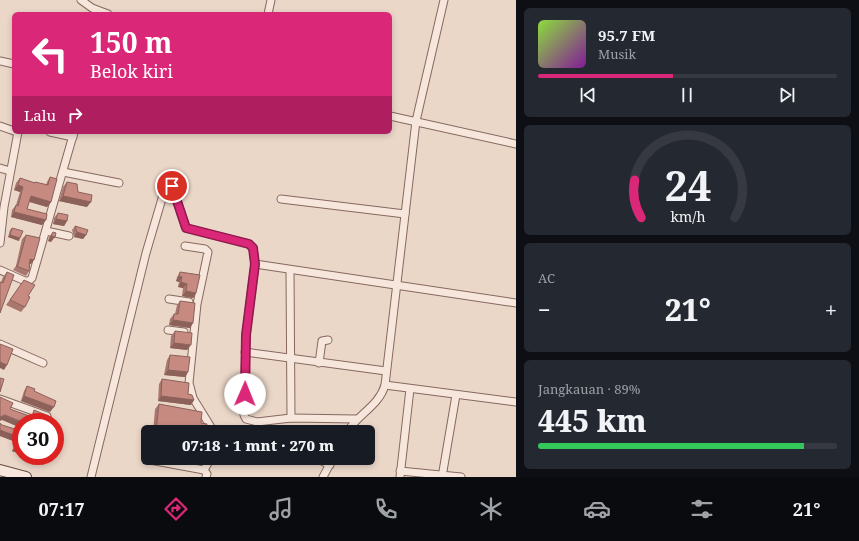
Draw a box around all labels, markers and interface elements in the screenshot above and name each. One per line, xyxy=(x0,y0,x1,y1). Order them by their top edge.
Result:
text: 150 m xyxy=(90,23,172,61)
text: 95.7 FM xyxy=(598,25,655,45)
icon: left xyxy=(24,28,76,80)
text: Musik xyxy=(598,45,636,63)
text: Belok kiri xyxy=(90,59,173,83)
icon: previous xyxy=(577,84,599,106)
icon: pause xyxy=(676,84,698,106)
icon: next xyxy=(776,84,798,106)
icon: right xyxy=(64,104,86,126)
text: Lalu xyxy=(24,105,56,125)
text: 24 xyxy=(664,157,711,213)
pin xyxy=(155,169,189,203)
icon: arrive xyxy=(161,175,183,197)
text: km/h xyxy=(670,206,705,225)
text: AC xyxy=(538,269,555,287)
text: 21° xyxy=(665,289,711,330)
text: − xyxy=(538,294,551,324)
text: + xyxy=(825,294,837,324)
position arrow xyxy=(224,373,266,415)
text: Jangkauan · 89% xyxy=(538,380,640,398)
text: 445 km xyxy=(538,400,647,441)
speed limit sign: 30 xyxy=(12,413,64,465)
text: 07:18 · 1 mnt · 270 m xyxy=(182,435,334,455)
icon: directions xyxy=(162,495,190,523)
icon: music xyxy=(267,495,295,523)
icon: phone xyxy=(372,495,400,523)
icon: climate xyxy=(477,495,505,523)
icon: car xyxy=(583,495,611,523)
icon: filters xyxy=(688,495,716,523)
text: 07:17 xyxy=(39,497,85,521)
text: 21° xyxy=(793,497,820,521)

